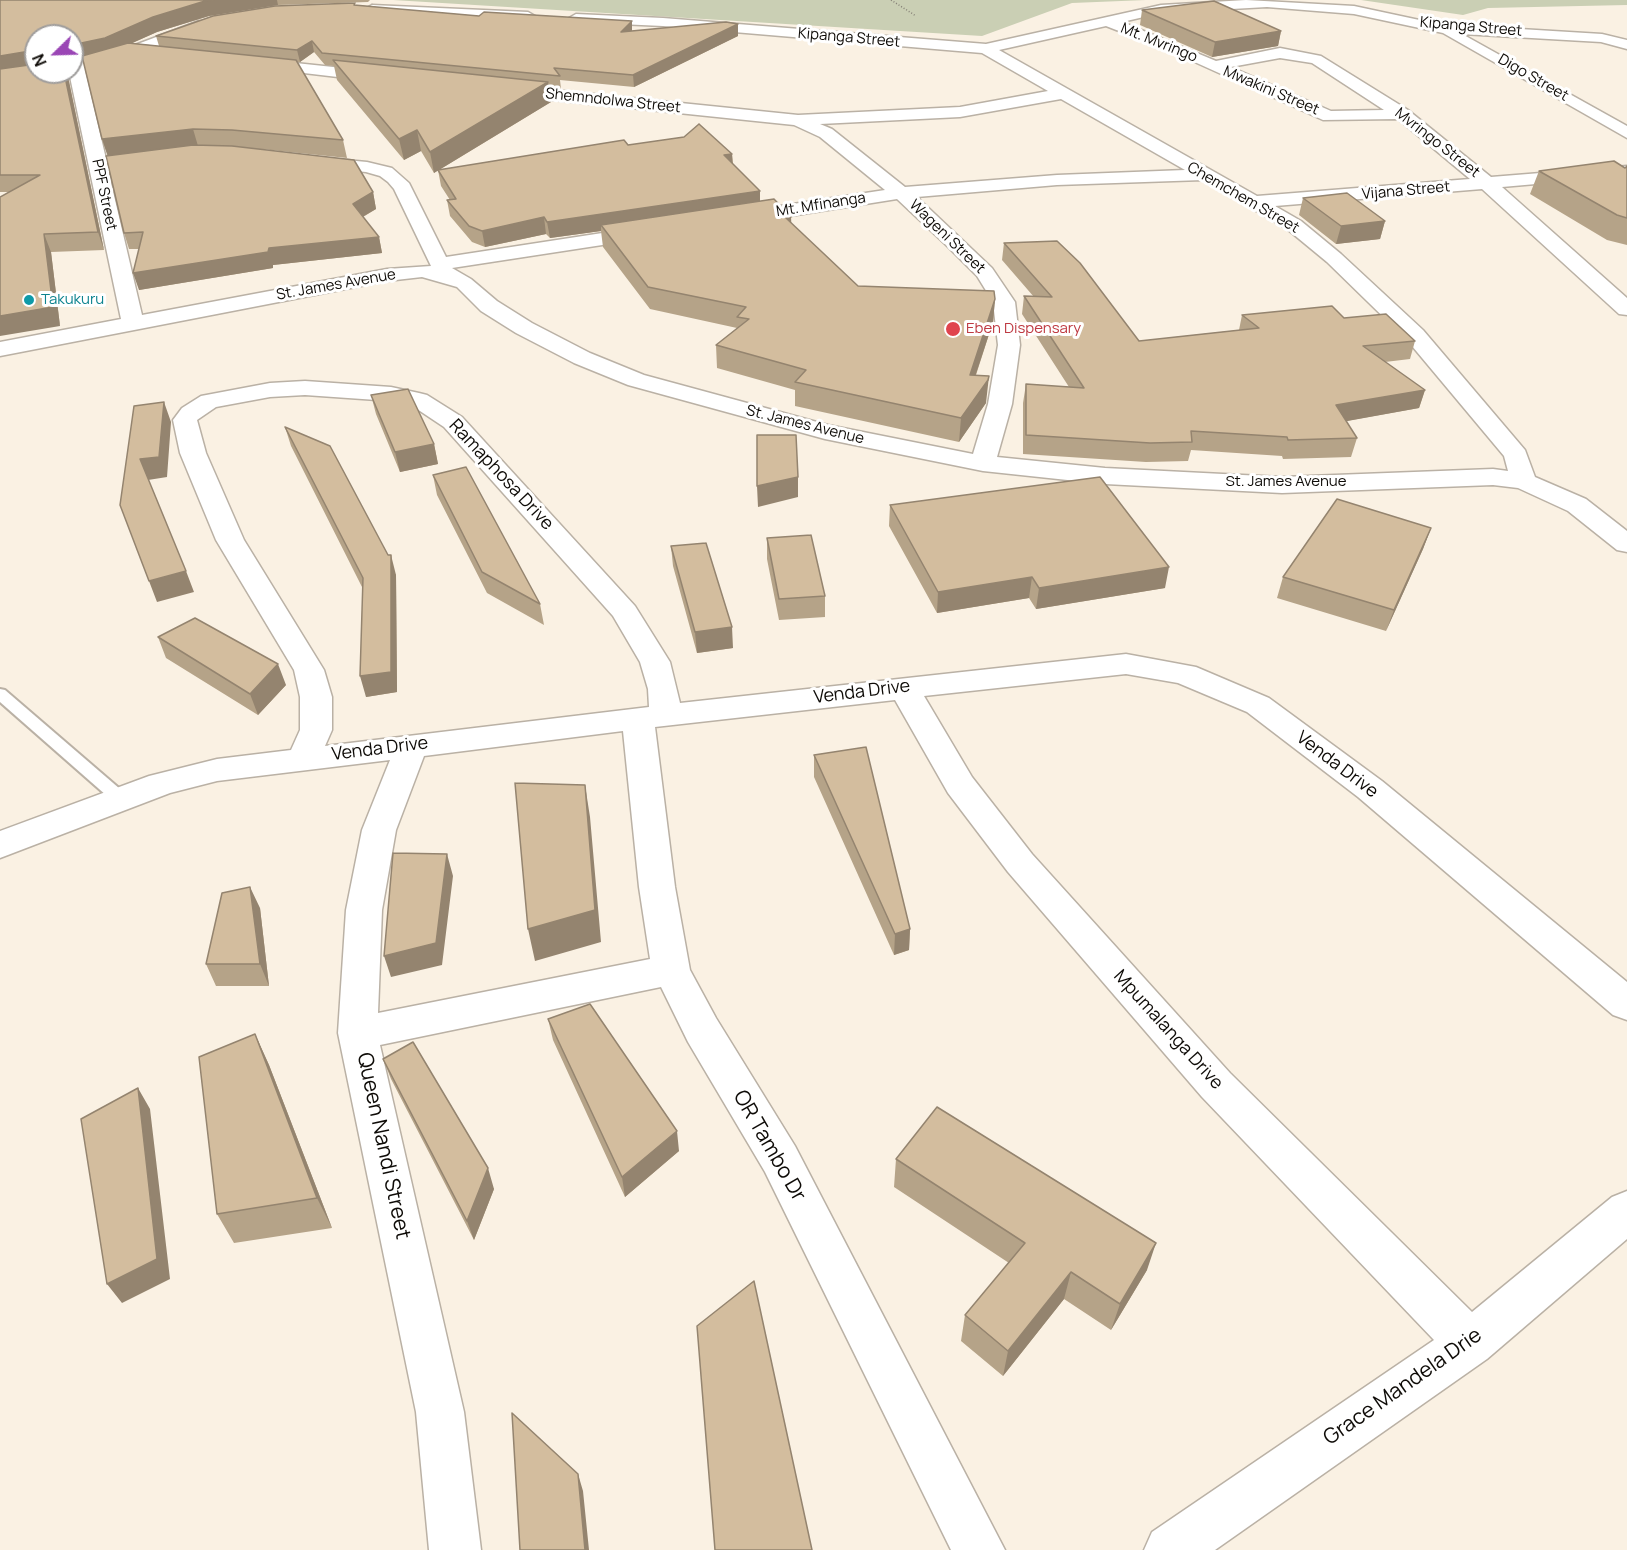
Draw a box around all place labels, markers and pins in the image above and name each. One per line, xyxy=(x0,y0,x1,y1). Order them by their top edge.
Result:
place label: Takukuru xyxy=(41,291,104,309)
marker: Takukuru xyxy=(22,293,36,307)
marker: Eben Dispensary xyxy=(944,320,962,338)
place label: Eben Dispensary xyxy=(966,320,1081,338)

